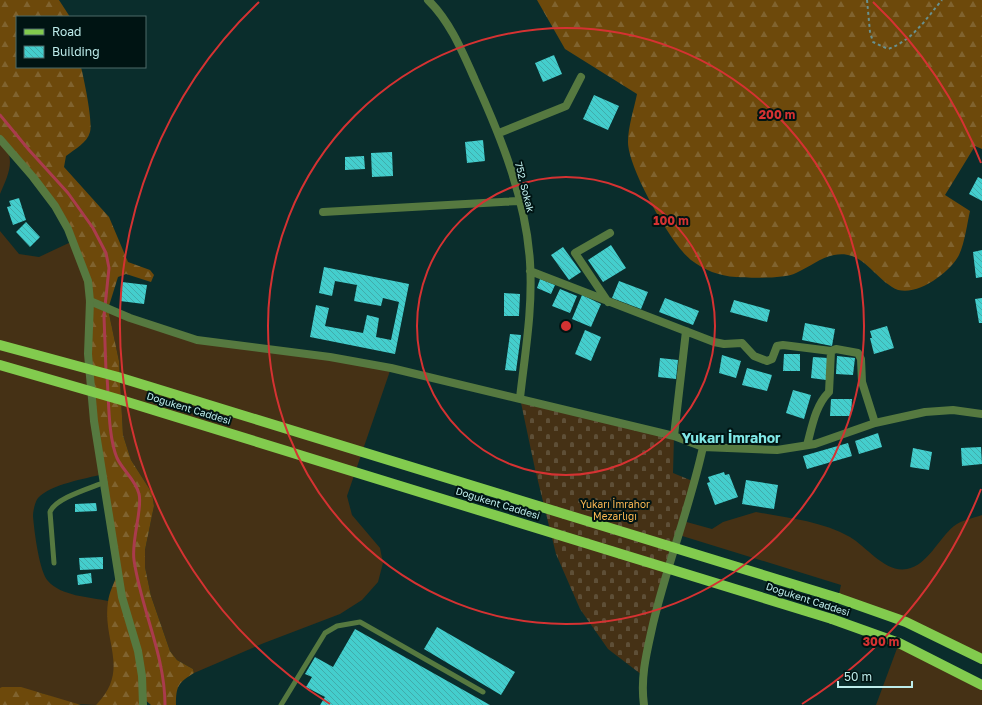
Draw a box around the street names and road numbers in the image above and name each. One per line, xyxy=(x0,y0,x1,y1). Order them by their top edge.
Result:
street label: 752. Sokak xyxy=(513,160,537,214)
street label: Doğukent Caddesi xyxy=(145,389,233,427)
street label: Doğukent Caddesi xyxy=(454,484,542,522)
street label: Doğukent Caddesi xyxy=(765,580,851,618)

